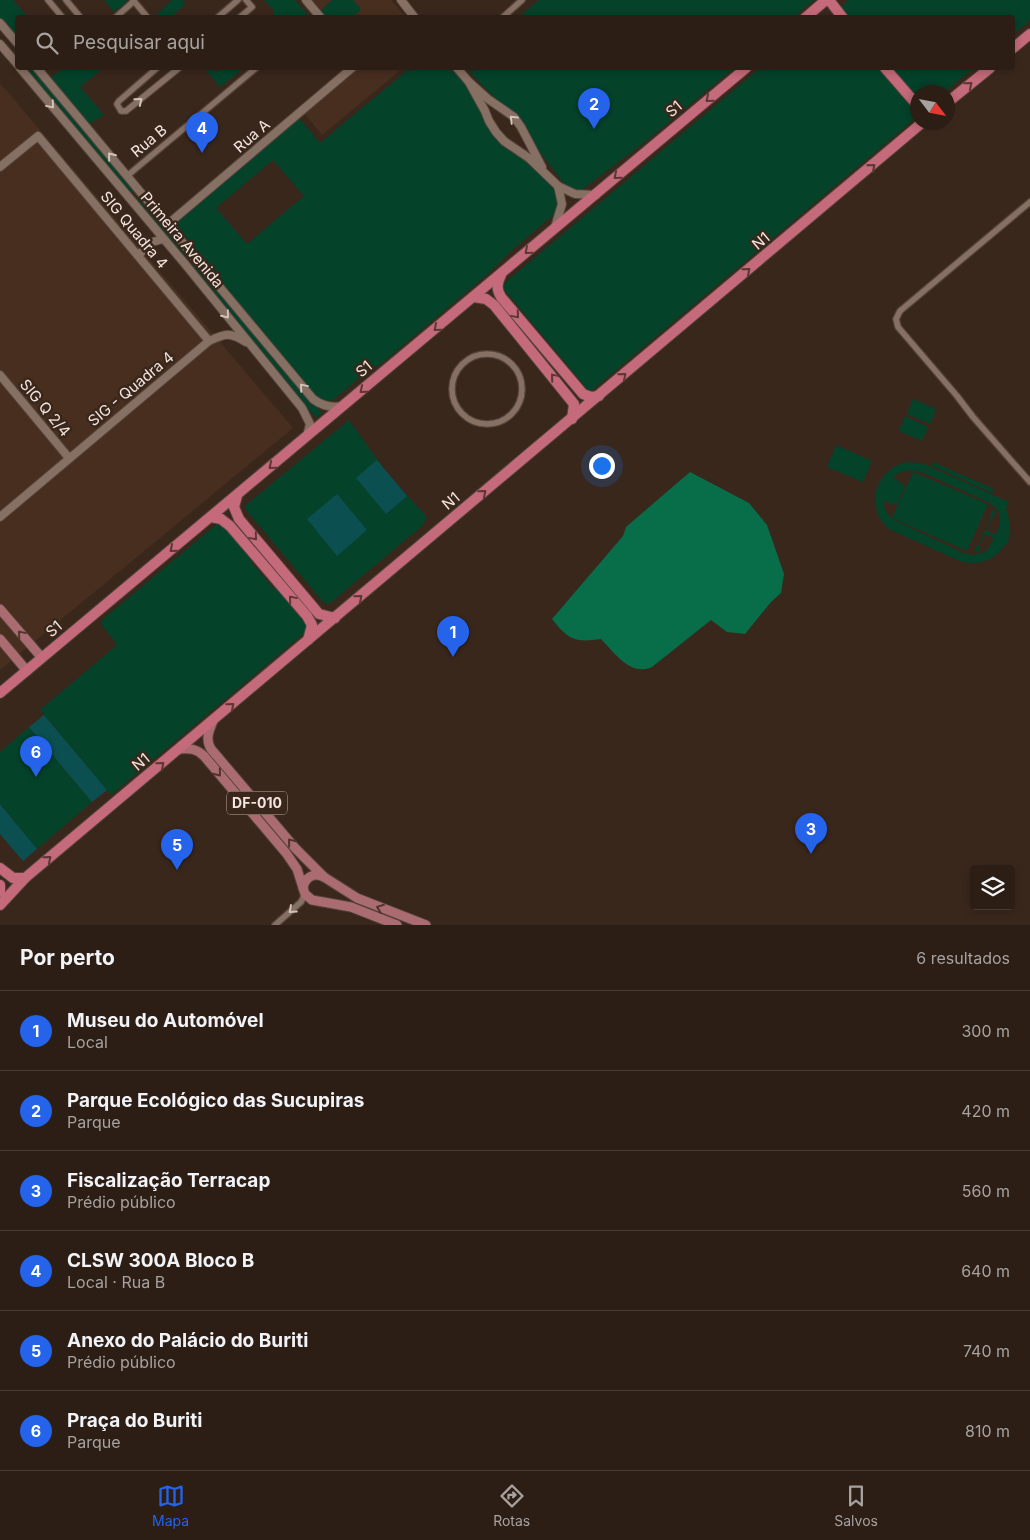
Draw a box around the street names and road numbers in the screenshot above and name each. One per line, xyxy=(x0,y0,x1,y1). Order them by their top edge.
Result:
street label: S1 xyxy=(662,96,686,121)
street label: Rua A xyxy=(230,115,274,156)
street label: Rua B xyxy=(127,120,170,161)
street label: SIG Quadra 4 xyxy=(97,187,172,272)
street label: Primeira Avenida xyxy=(137,188,228,291)
street label: N1 xyxy=(748,228,773,253)
street label: SIG - Quadra 4 xyxy=(84,347,177,430)
street label: S1 xyxy=(352,356,376,381)
street label: SIG Q 2/4 xyxy=(16,375,75,440)
street label: N1 xyxy=(438,488,463,513)
street label: S1 xyxy=(42,616,66,641)
street label: N1 xyxy=(128,749,153,774)
road number: DF-010 xyxy=(227,791,287,814)

